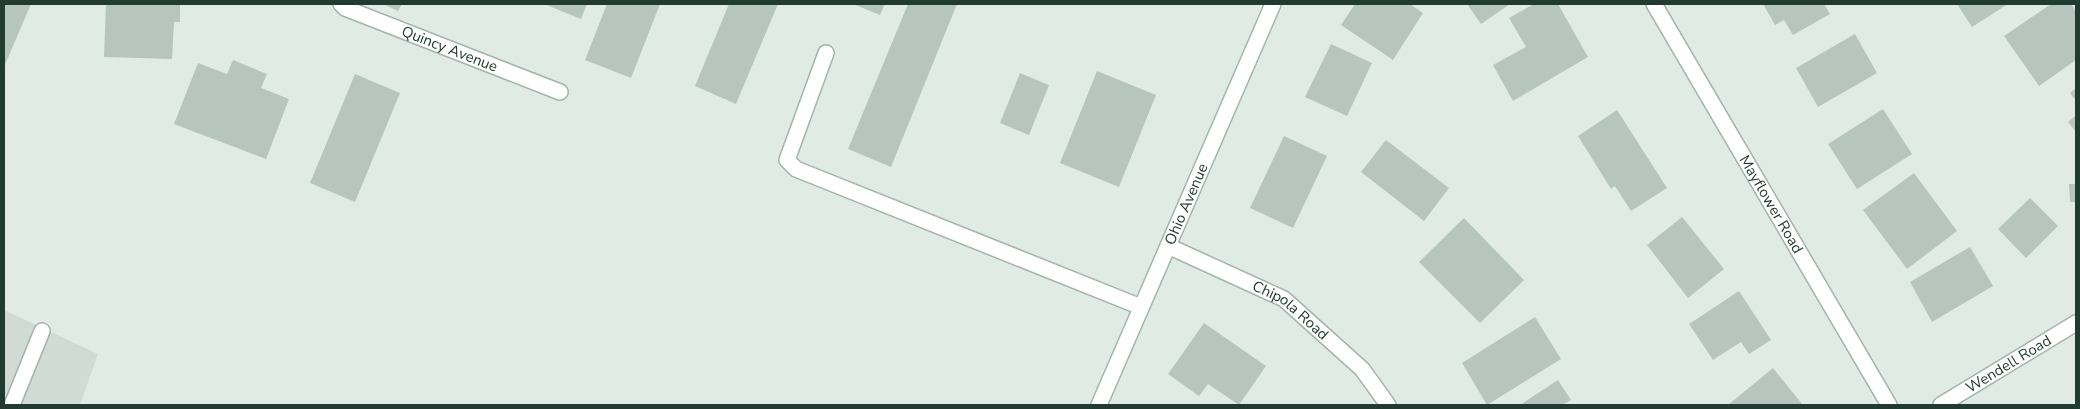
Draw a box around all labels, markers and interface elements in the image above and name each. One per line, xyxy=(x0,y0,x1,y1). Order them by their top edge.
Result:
street label: Quincy Avenue xyxy=(399,21,501,77)
street label: Mayflower Road xyxy=(1735,151,1808,257)
street label: Ohio Avenue xyxy=(1160,160,1213,248)
street label: Chipola Road xyxy=(1249,276,1333,344)
street label: Wendell Road xyxy=(1962,330,2055,398)

